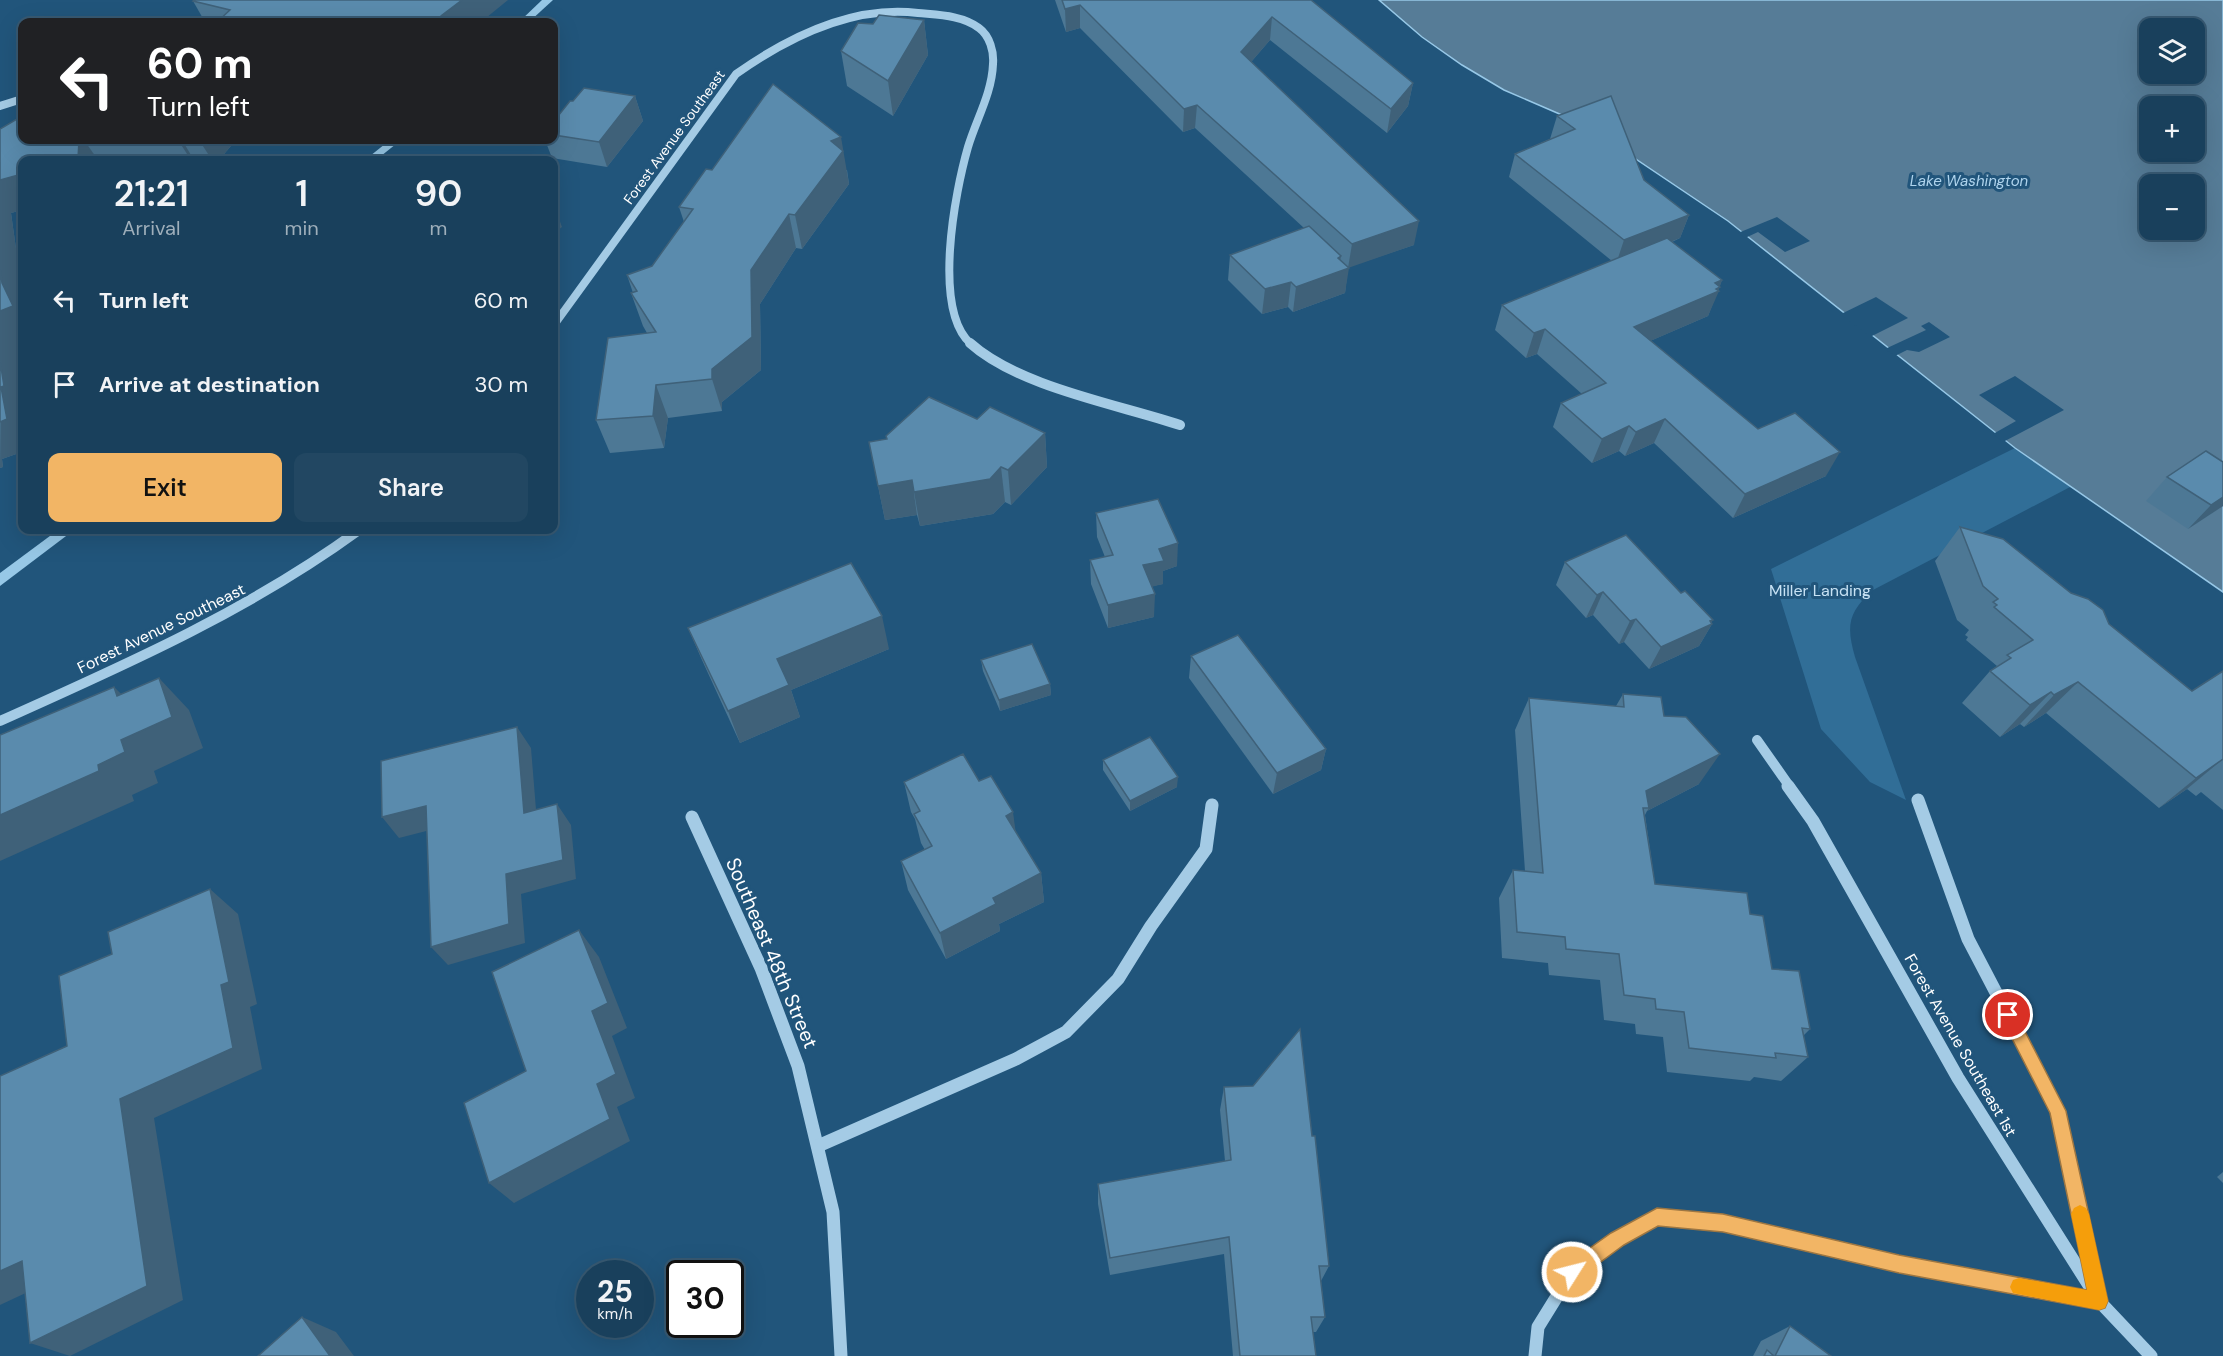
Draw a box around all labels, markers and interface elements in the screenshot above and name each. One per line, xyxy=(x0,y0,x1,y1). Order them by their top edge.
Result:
map controls xyxy=(2139,18,2205,240)
button: layers xyxy=(2139,18,2205,84)
text: 60 m xyxy=(147,36,253,91)
icon: left xyxy=(48,42,126,120)
street label: Forest Avenue Southeast xyxy=(619,66,729,208)
text: Turn left xyxy=(147,89,250,124)
button: + xyxy=(2139,96,2205,162)
text: 21:21 xyxy=(114,170,189,217)
text: 1 xyxy=(295,170,308,217)
text: 90 xyxy=(414,170,462,217)
water label: Lake Washington xyxy=(1910,171,2029,191)
button: − xyxy=(2139,174,2205,240)
text: Arrival xyxy=(122,215,180,241)
text: min xyxy=(285,215,319,241)
text: m xyxy=(429,215,447,241)
icon: left xyxy=(48,284,81,317)
text: Turn left xyxy=(99,286,189,315)
text: 60 m xyxy=(474,286,528,315)
icon: arrive xyxy=(48,368,81,401)
text: Arrive at destination xyxy=(99,370,320,399)
text: 30 m xyxy=(474,370,528,399)
button: Exit xyxy=(48,453,282,522)
button: Share xyxy=(294,453,528,522)
street label: Forest Avenue Southeast xyxy=(74,579,249,678)
park label: Miller Landing xyxy=(1769,580,1871,601)
street label: Southeast 48th Street xyxy=(720,854,824,1053)
street label: Forest Avenue Southeast 1st xyxy=(1900,950,2022,1140)
pin xyxy=(1982,989,2033,1040)
icon: arrive xyxy=(1991,998,2024,1031)
position arrow xyxy=(1540,1240,1604,1304)
speed limit sign: 30 xyxy=(666,1260,744,1338)
text: 25 xyxy=(597,1272,633,1311)
text: km/h xyxy=(597,1304,633,1324)

